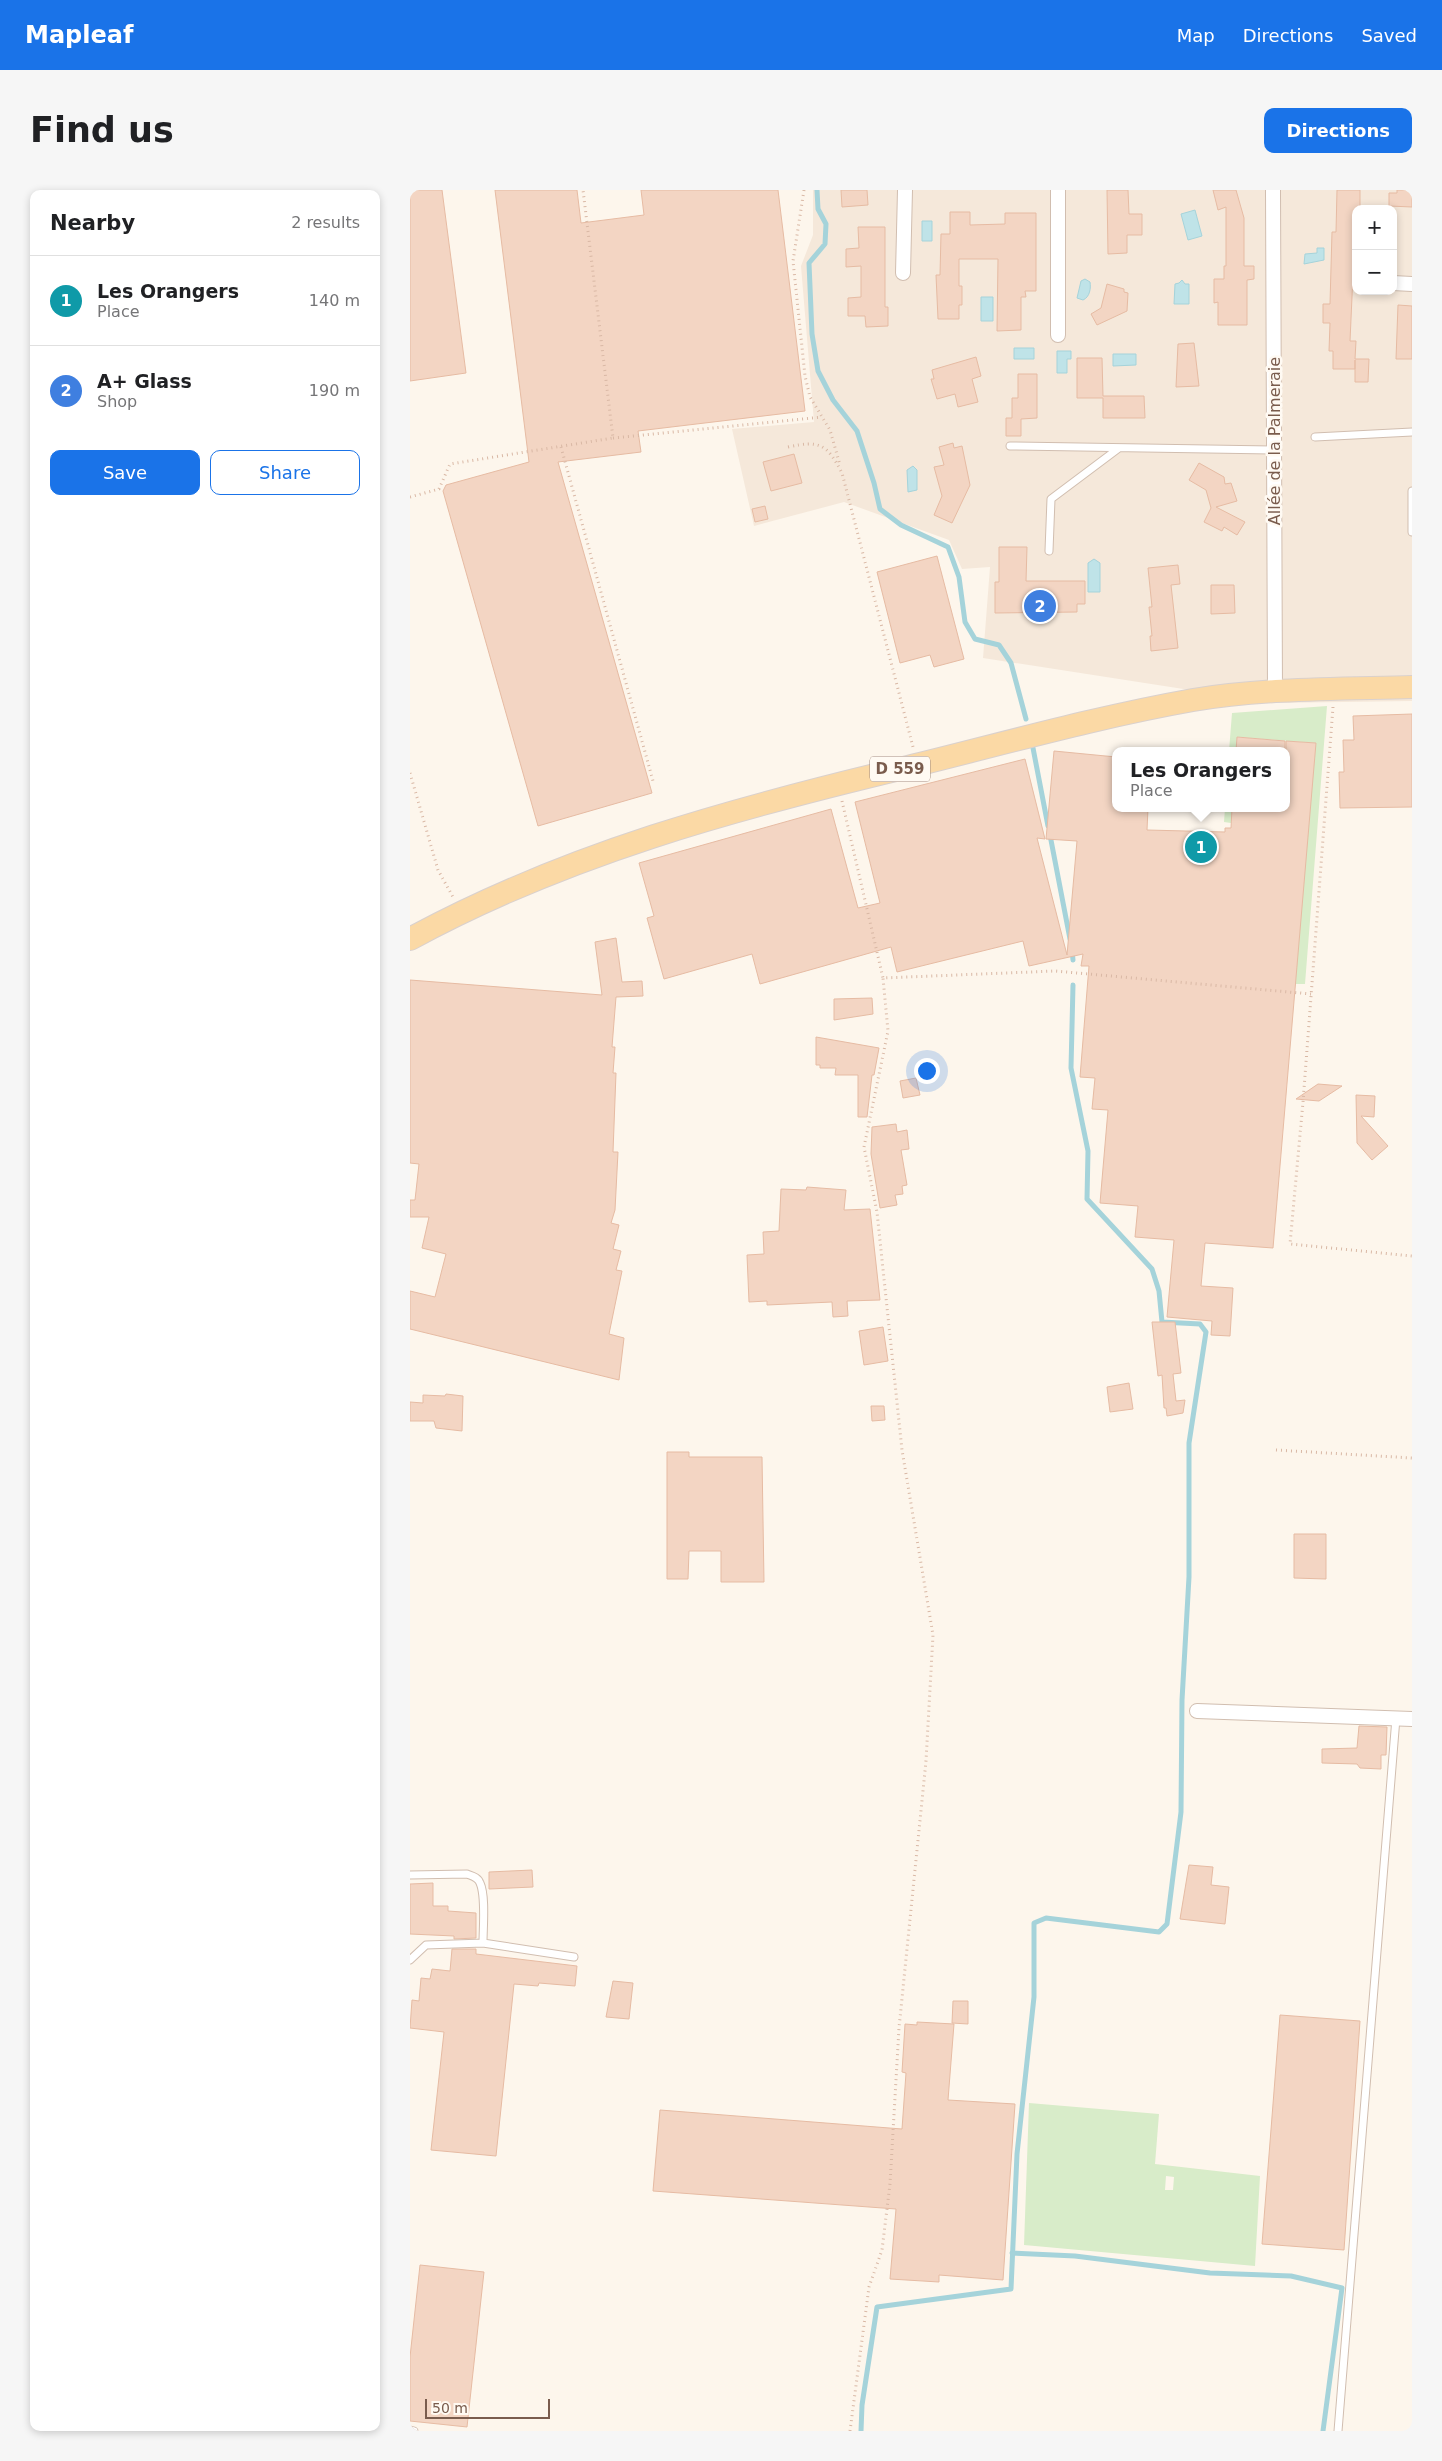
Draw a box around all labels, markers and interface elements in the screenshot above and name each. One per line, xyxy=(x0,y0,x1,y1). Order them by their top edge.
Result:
text: Mapleaf xyxy=(25,21,133,49)
text: Map xyxy=(1177,25,1215,46)
text: Directions xyxy=(1243,25,1333,46)
text: Saved xyxy=(1361,25,1417,46)
button: Directions xyxy=(1264,108,1412,153)
text: Find us xyxy=(30,110,174,150)
map controls xyxy=(1352,205,1397,295)
button: + xyxy=(1352,205,1397,250)
text: Nearby xyxy=(50,211,135,235)
text: 2 results xyxy=(291,213,360,232)
button: − xyxy=(1352,250,1397,295)
text: Les Orangers xyxy=(97,280,239,302)
text: 1 xyxy=(60,291,72,310)
text: 140 m xyxy=(309,291,360,310)
text: Place xyxy=(97,302,140,321)
street label: Allée de la Palmeraie xyxy=(1265,357,1284,525)
text: A+ Glass xyxy=(97,370,192,392)
text: 2 xyxy=(60,381,72,400)
text: 190 m xyxy=(309,381,360,400)
text: Shop xyxy=(97,392,137,411)
button: Save xyxy=(50,450,200,495)
button: Share xyxy=(210,450,360,495)
pin: 2 xyxy=(1024,587,1056,625)
popup xyxy=(1112,747,1290,812)
road number: D 559 xyxy=(870,756,930,782)
text: Les Orangers xyxy=(1130,759,1272,781)
text: Place xyxy=(1130,781,1173,800)
pin: 1 xyxy=(1185,828,1217,866)
your location xyxy=(914,1058,940,1084)
scale bar xyxy=(425,2396,550,2419)
text: 50 m xyxy=(432,2400,468,2416)

